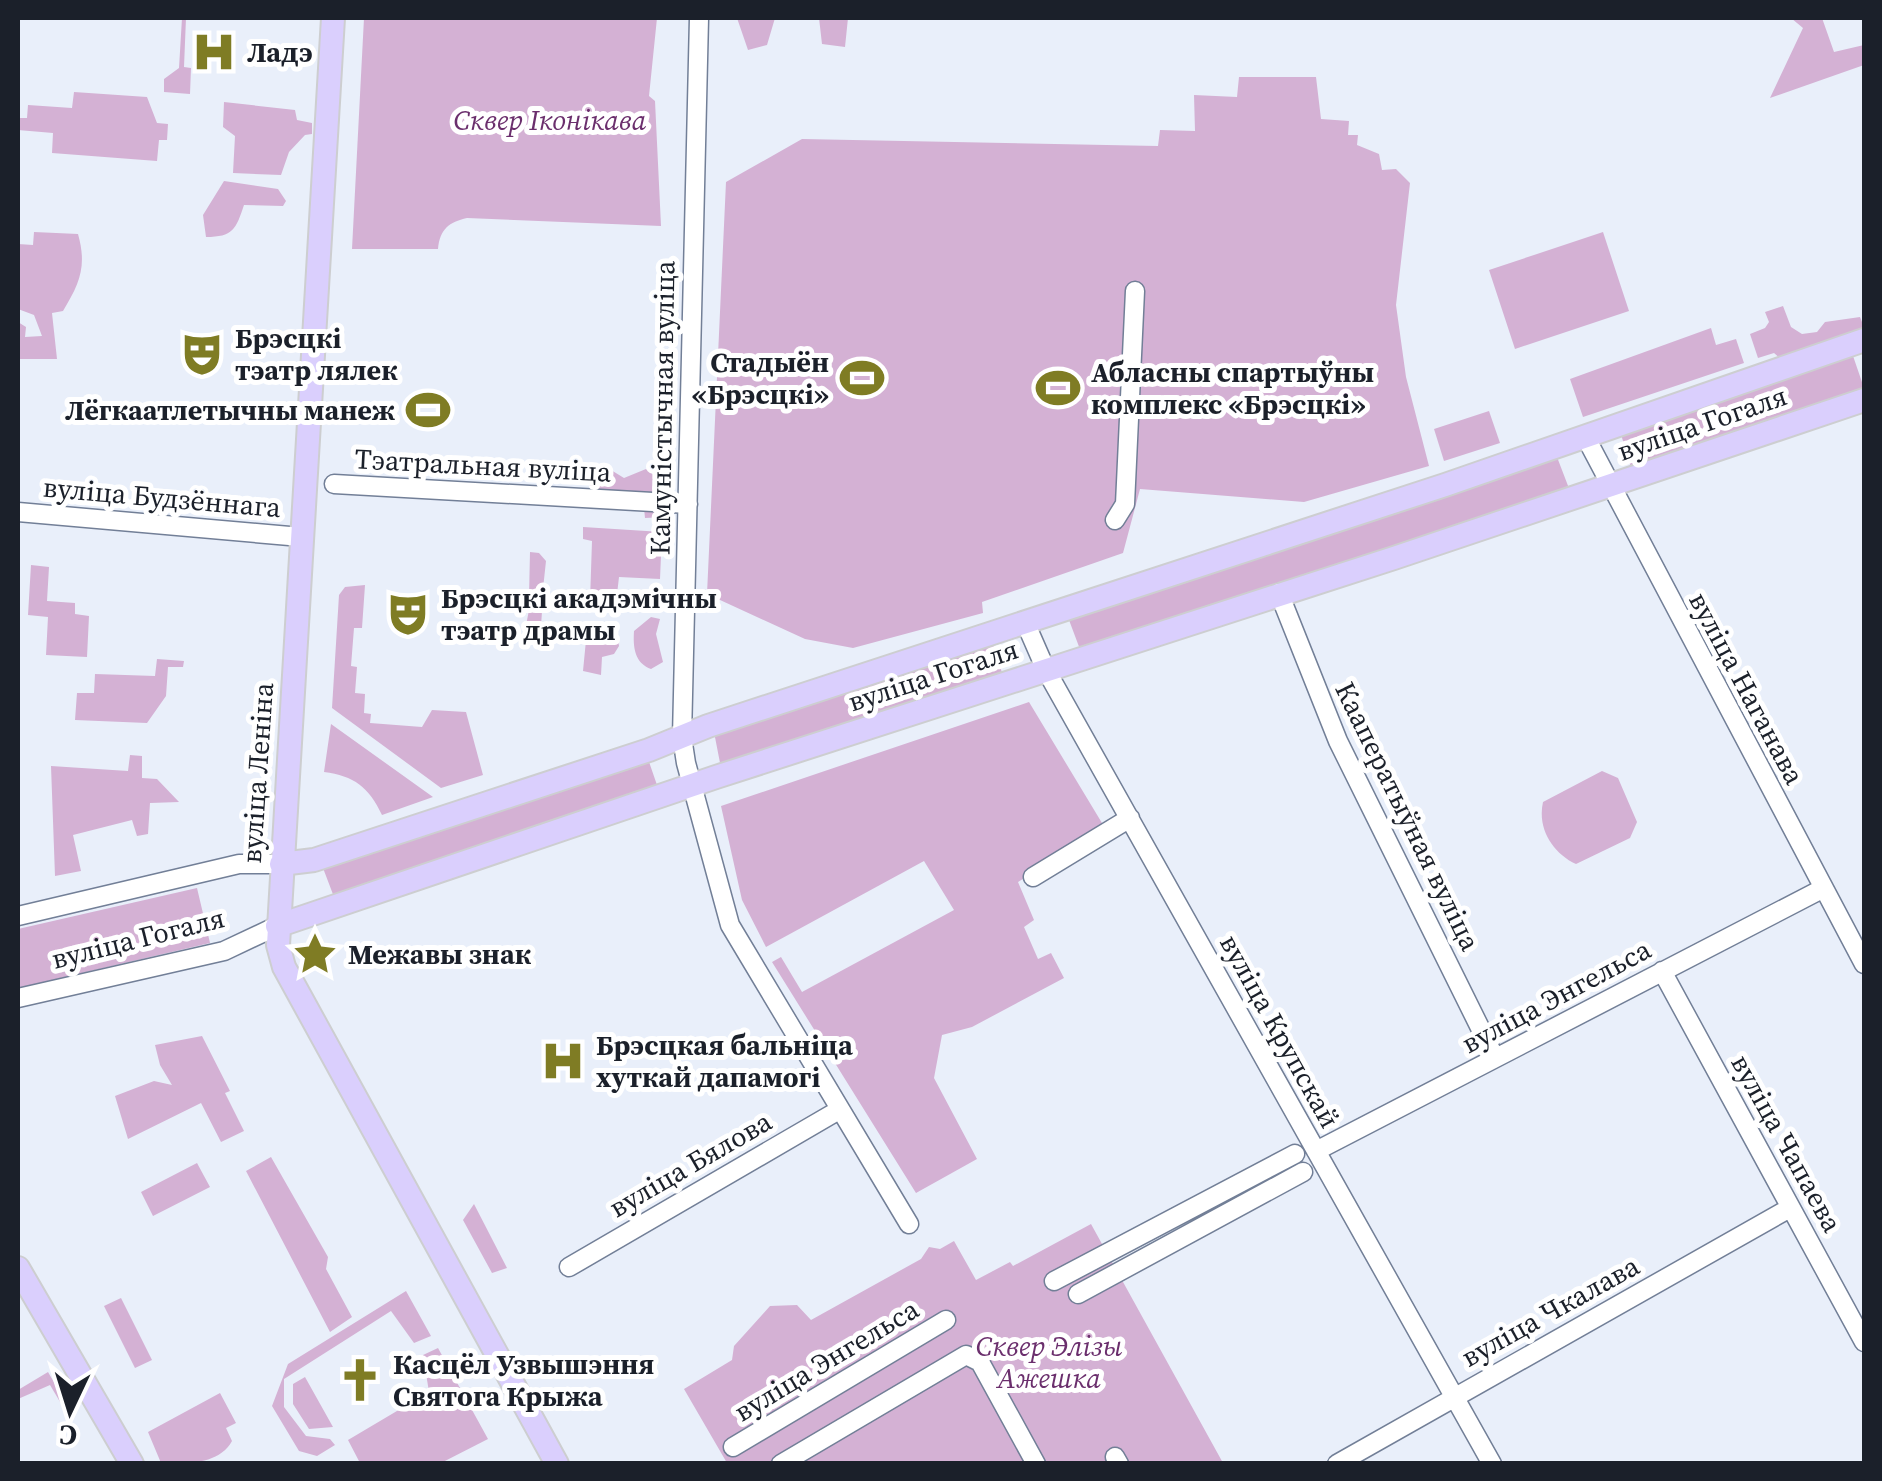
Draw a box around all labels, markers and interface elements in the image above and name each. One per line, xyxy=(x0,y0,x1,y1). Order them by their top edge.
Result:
hospital icon: Ладэ xyxy=(190,28,238,76)
place label: Ладэ xyxy=(247,33,313,71)
park label: Сквер Іконікава xyxy=(454,101,647,139)
street label: Камуністычная вуліца xyxy=(640,259,684,556)
place label: Брэсцкі тэатр лялек xyxy=(235,319,398,389)
theatre icon: Брэсцкі тэатр лялек xyxy=(178,330,226,378)
place label: Стадыён «Брэсцкі» xyxy=(692,343,829,413)
place label: Абласны спартыўны комплекс «Брэсцкі» xyxy=(1091,353,1374,423)
sports icon: Стадыён «Брэсцкі» xyxy=(838,354,886,402)
sports icon: Абласны спартыўны комплекс «Брэсцкі» xyxy=(1034,364,1082,412)
street label: вуліца Гогаля xyxy=(1612,376,1792,470)
sports icon: Лёгкаатлетычны манеж xyxy=(404,386,452,434)
place label: Лёгкаатлетычны манеж xyxy=(65,391,396,429)
street label: Тэатральная вуліца xyxy=(354,439,613,491)
street label: вуліца Будзённага xyxy=(42,468,283,526)
place label: Брэсцкі акадэмічны тэатр драмы xyxy=(441,579,717,649)
street label: вуліца Наганава xyxy=(1680,585,1814,792)
theatre icon: Брэсцкі акадэмічны тэатр драмы xyxy=(384,590,432,638)
street label: вуліца Гогаля xyxy=(843,630,1023,720)
street label: Кааператыўная вуліца xyxy=(1326,675,1490,957)
street label: вуліца Леніна xyxy=(232,681,282,865)
street label: вуліца Гогаля xyxy=(48,898,228,978)
street label: вуліца Крупскай xyxy=(1211,927,1349,1135)
place icon: Межавы знак xyxy=(291,930,339,978)
street label: вуліца Энгельса xyxy=(1455,930,1658,1062)
place label: Межавы знак xyxy=(348,935,532,973)
place label: Брэсцкая бальніца хуткай дапамогі xyxy=(596,1026,853,1096)
hospital icon: Брэсцкая бальніца хуткай дапамогі xyxy=(539,1037,587,1085)
street label: вуліца Чапаева xyxy=(1722,1047,1852,1239)
street label: вуліца Бялова xyxy=(602,1102,779,1226)
street label: вуліца Чкалава xyxy=(1454,1246,1646,1376)
street label: вуліца Энгельса xyxy=(726,1289,926,1430)
park label: Сквер Элізы Ажешка xyxy=(976,1327,1123,1397)
place label: Касцёл Узвышэння Святога Крыжа xyxy=(393,1345,654,1415)
church icon: Касцёл Узвышэння Святога Крыжа xyxy=(336,1356,384,1404)
north arrow xyxy=(20,1361,120,1461)
text: С xyxy=(58,1416,78,1456)

